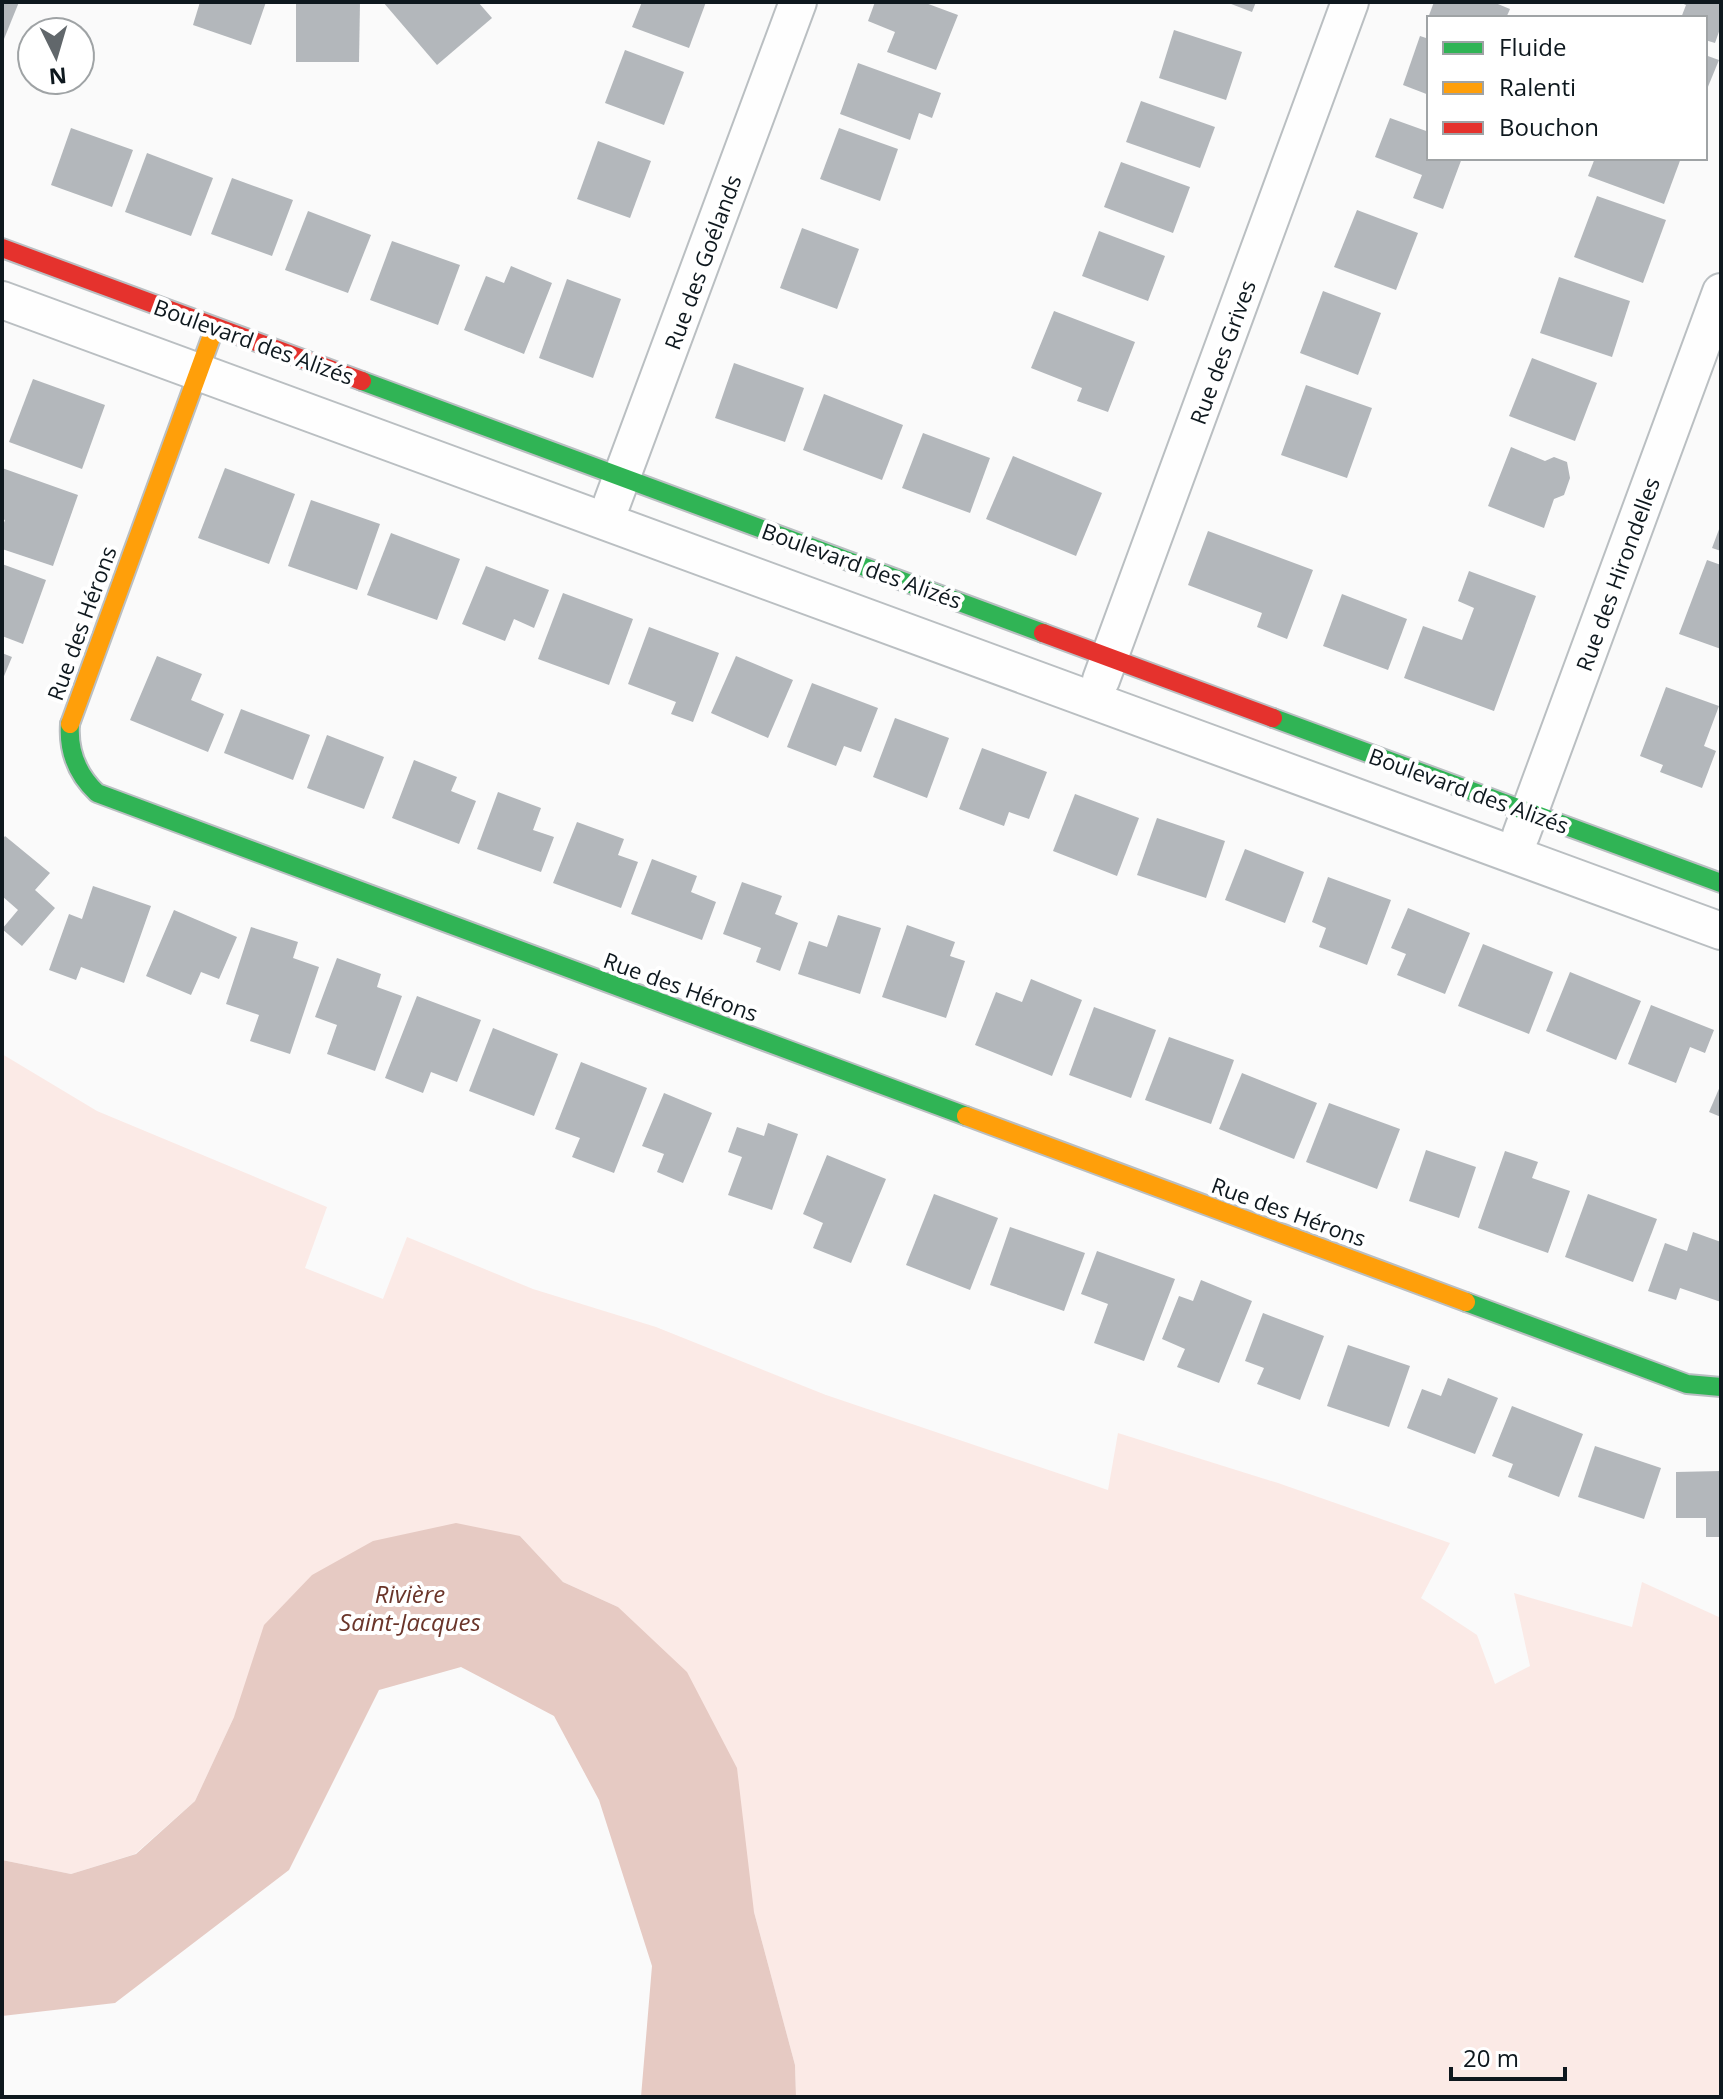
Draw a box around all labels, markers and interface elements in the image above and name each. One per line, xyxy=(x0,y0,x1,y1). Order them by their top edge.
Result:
north arrow xyxy=(16,16,96,96)
legend xyxy=(1427,16,1707,160)
text: Fluide xyxy=(1499,30,1566,63)
text: N xyxy=(48,61,68,93)
text: Ralenti xyxy=(1499,70,1576,103)
text: Bouchon xyxy=(1499,110,1599,143)
street label: Rue des Goélands xyxy=(656,170,748,354)
street label: Rue des Grives xyxy=(1182,276,1262,428)
street label: Boulevard des Alizés xyxy=(150,291,358,391)
street label: Rue des Hirondelles xyxy=(1568,473,1666,675)
street label: Boulevard des Alizés xyxy=(758,515,966,615)
street label: Rue des Hérons xyxy=(39,542,123,704)
street label: Boulevard des Alizés xyxy=(1365,740,1573,840)
street label: Rue des Hérons xyxy=(600,944,762,1028)
street label: Rue des Hérons xyxy=(1208,1169,1370,1253)
water label: Rivière Saint-Jacques xyxy=(339,1577,481,1638)
scale bar xyxy=(1451,2031,1565,2081)
text: 20 m xyxy=(1463,2041,1519,2074)

